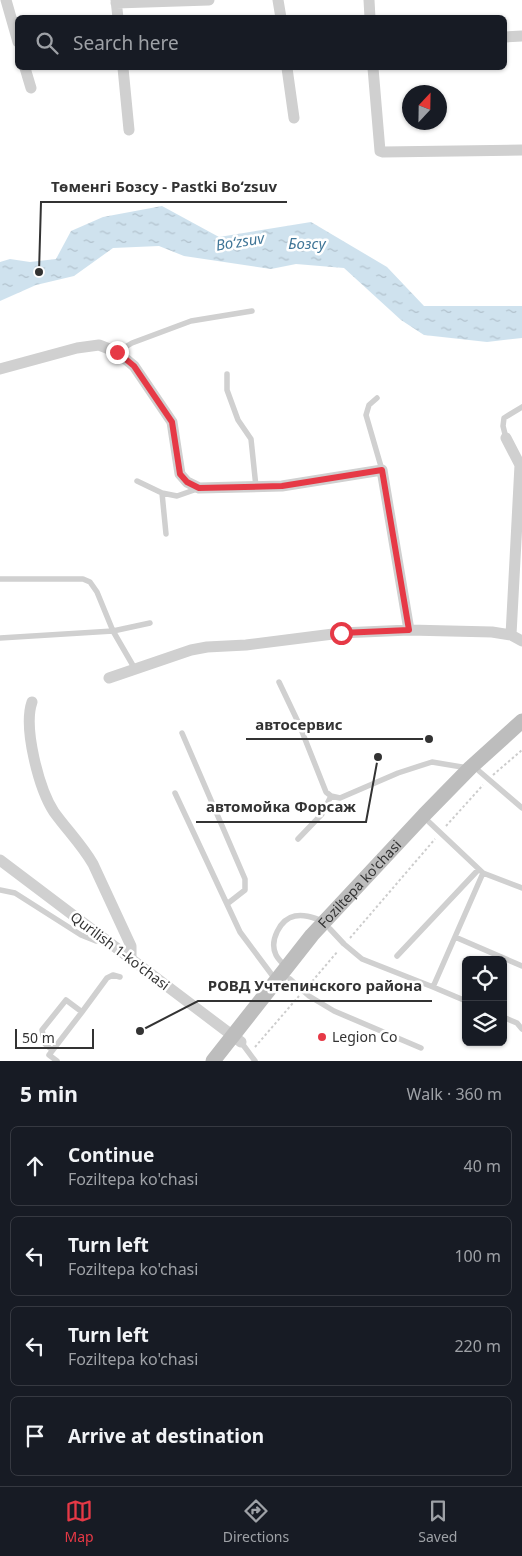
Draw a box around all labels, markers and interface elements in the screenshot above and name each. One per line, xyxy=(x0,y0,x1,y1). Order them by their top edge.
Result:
search box xyxy=(15,15,507,70)
icon: search xyxy=(33,29,61,57)
text: Search here xyxy=(73,30,179,56)
north arrow xyxy=(402,85,447,130)
callout: Төменгі Бозсу - Pastki Boʻzsuv xyxy=(41,172,287,202)
text: Төменгі Бозсу - Pastki Boʻzsuv xyxy=(51,176,277,196)
water label: Boʻzsuv xyxy=(214,227,267,255)
water label: Бозсу xyxy=(288,233,326,253)
route end xyxy=(106,341,129,364)
route start xyxy=(330,622,353,645)
callout: автосервис xyxy=(246,709,353,739)
text: автосервис xyxy=(255,714,343,734)
callout: автомойка Форсаж xyxy=(196,792,366,822)
text: автомойка Форсаж xyxy=(206,796,356,816)
street label: Foziltepa ko'chasi xyxy=(313,835,405,932)
street label: Qurilish 1-ko'chasi xyxy=(67,907,174,994)
map controls xyxy=(462,956,507,1046)
button: locate xyxy=(462,956,507,1001)
callout: РОВД Учтепинского района xyxy=(198,971,432,1001)
text: РОВД Учтепинского района xyxy=(208,975,422,995)
button: layers xyxy=(462,1001,507,1046)
scale bar xyxy=(15,1026,94,1049)
place label: Legion Co xyxy=(332,1027,398,1046)
text: 50 m xyxy=(22,1028,55,1047)
marker: Legion Co xyxy=(316,1031,328,1043)
text: 5 min xyxy=(20,1080,78,1108)
text: Walk · 360 m xyxy=(407,1083,502,1105)
text: Continue xyxy=(68,1142,154,1168)
icon: ahead xyxy=(21,1152,49,1180)
text: 40 m xyxy=(464,1155,501,1177)
text: Foziltepa ko'chasi xyxy=(68,1168,198,1190)
text: Turn left xyxy=(68,1232,149,1258)
icon: left xyxy=(21,1242,49,1270)
text: 100 m xyxy=(454,1245,501,1267)
text: Foziltepa ko'chasi xyxy=(68,1258,198,1280)
text: Turn left xyxy=(68,1322,149,1348)
icon: left xyxy=(21,1332,49,1360)
text: 220 m xyxy=(454,1335,501,1357)
text: Foziltepa ko'chasi xyxy=(68,1348,198,1370)
icon: arrive xyxy=(21,1422,49,1450)
text: Arrive at destination xyxy=(68,1423,264,1449)
tab: Map xyxy=(65,1497,94,1546)
tab: Directions xyxy=(223,1497,289,1546)
tab: Saved xyxy=(418,1497,457,1546)

